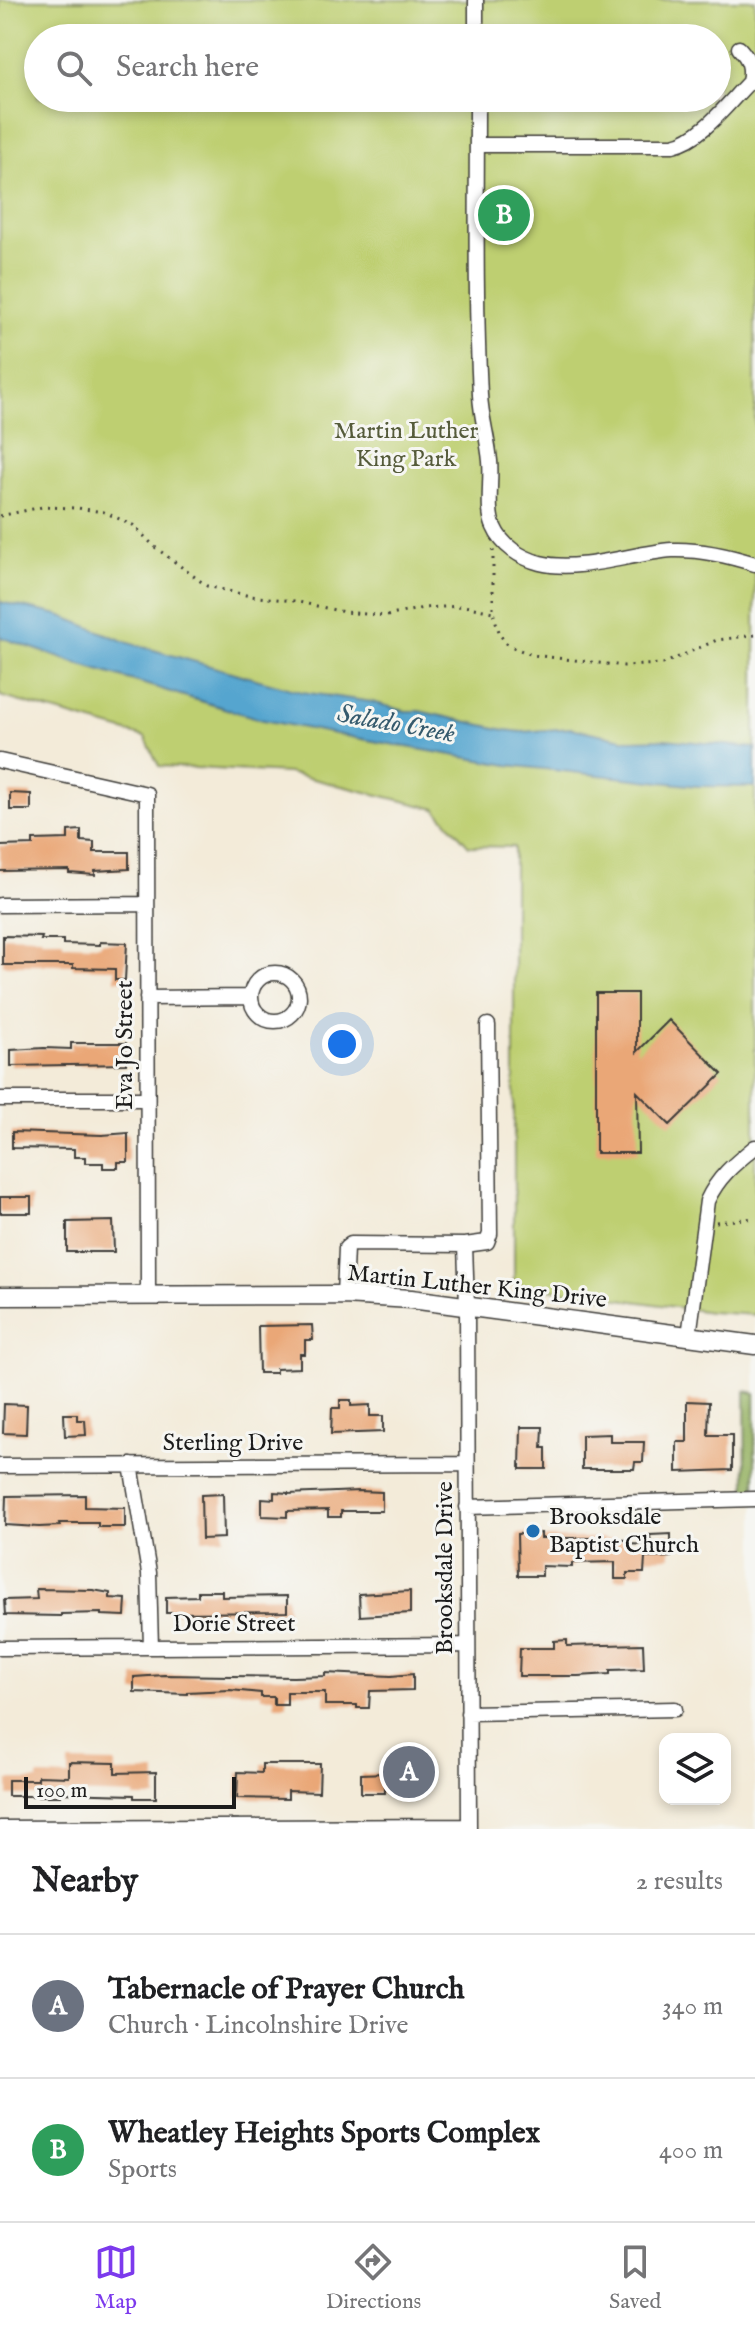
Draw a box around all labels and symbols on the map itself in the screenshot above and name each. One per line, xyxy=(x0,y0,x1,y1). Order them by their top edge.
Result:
pin: B xyxy=(478,185,530,245)
park label: Martin Luther King Park xyxy=(334,416,479,475)
water label: Salado Creek xyxy=(335,697,458,751)
street label: Eva Jo Street xyxy=(110,980,141,1110)
your location xyxy=(322,1024,362,1064)
street label: Martin Luther King Drive xyxy=(346,1258,608,1316)
street label: Sterling Drive xyxy=(163,1428,303,1459)
street label: Brooksdale Drive xyxy=(430,1481,461,1655)
place label: Brooksdale Baptist Church xyxy=(549,1502,699,1561)
marker: Brooksdale Baptist Church xyxy=(524,1522,542,1540)
street label: Dorie Street xyxy=(172,1609,296,1640)
pin: A xyxy=(383,1742,435,1802)
scale bar xyxy=(24,1773,236,1809)

